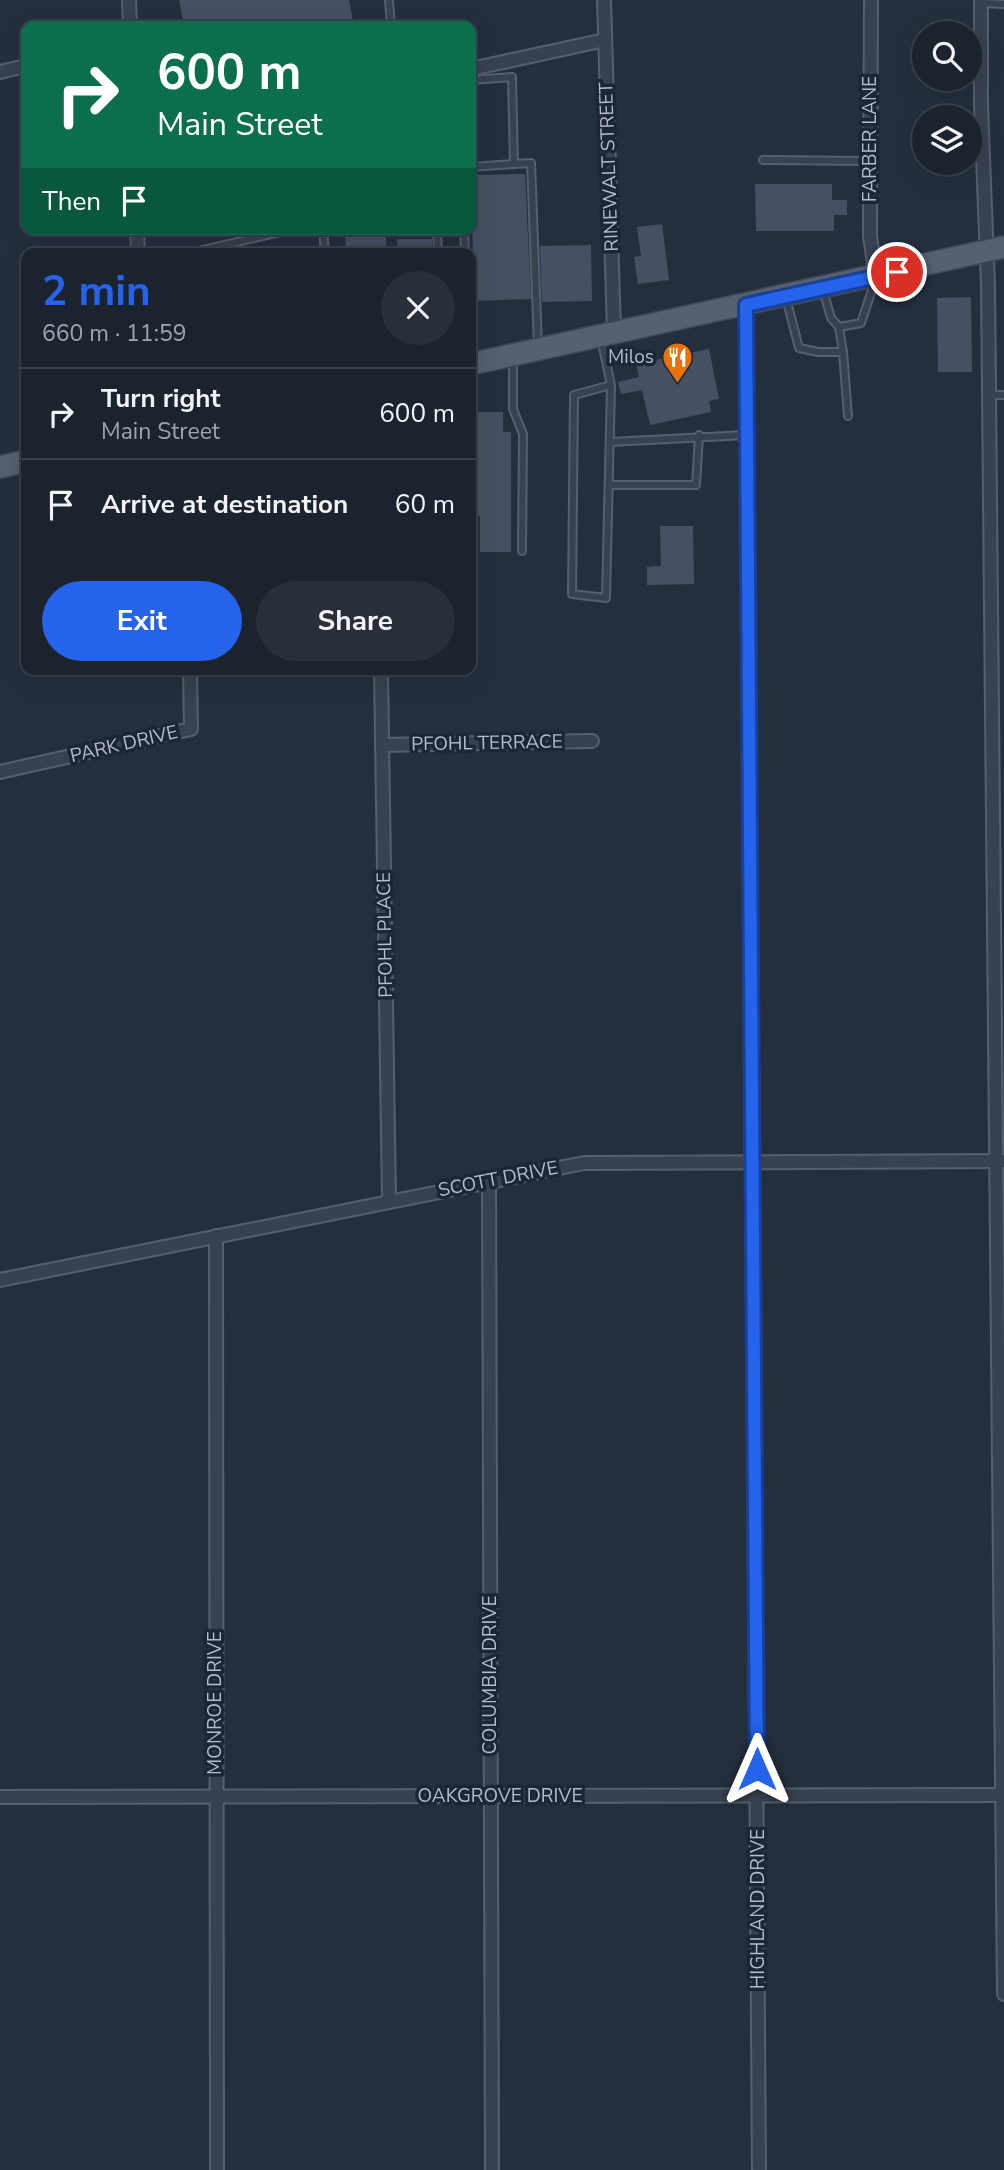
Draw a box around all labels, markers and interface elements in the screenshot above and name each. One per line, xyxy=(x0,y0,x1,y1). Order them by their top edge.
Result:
map controls xyxy=(912,21,982,175)
button: search xyxy=(912,21,982,91)
text: 600 m xyxy=(157,39,301,106)
icon: right xyxy=(42,49,133,140)
street label: FARBER LANE xyxy=(857,76,883,202)
street label: RINEWALT STREET xyxy=(593,81,625,252)
text: Main Street xyxy=(157,103,322,146)
button: layers xyxy=(912,105,982,175)
icon: arrive xyxy=(115,182,153,220)
text: Then xyxy=(42,184,101,219)
pin xyxy=(867,242,927,302)
icon: arrive xyxy=(878,253,916,291)
text: 2 min xyxy=(42,263,151,320)
button: close xyxy=(381,271,455,345)
text: 660 m · 11:59 xyxy=(42,318,187,349)
restaurant icon: Milos xyxy=(660,340,694,384)
place label: Milos xyxy=(608,344,654,370)
text: Turn right xyxy=(101,381,220,416)
icon: right xyxy=(42,395,80,433)
text: 600 m xyxy=(379,396,455,431)
text: Main Street xyxy=(101,416,220,447)
icon: arrive xyxy=(42,486,80,524)
text: Arrive at destination xyxy=(101,487,348,522)
text: 60 m xyxy=(395,487,455,522)
button: Exit xyxy=(42,581,242,661)
button: Share xyxy=(256,581,455,661)
street label: PARK DRIVE xyxy=(68,719,180,769)
street label: PFOHL TERRACE xyxy=(411,729,563,757)
street label: PFOHL PLACE xyxy=(371,872,399,998)
street label: SCOTT DRIVE xyxy=(436,1155,560,1203)
street label: COLUMBIA DRIVE xyxy=(477,1595,503,1755)
street label: MONROE DRIVE xyxy=(202,1631,228,1775)
position arrow xyxy=(720,1732,794,1806)
street label: OAKGROVE DRIVE xyxy=(417,1783,583,1809)
street label: HIGHLAND DRIVE xyxy=(745,1829,771,1989)

